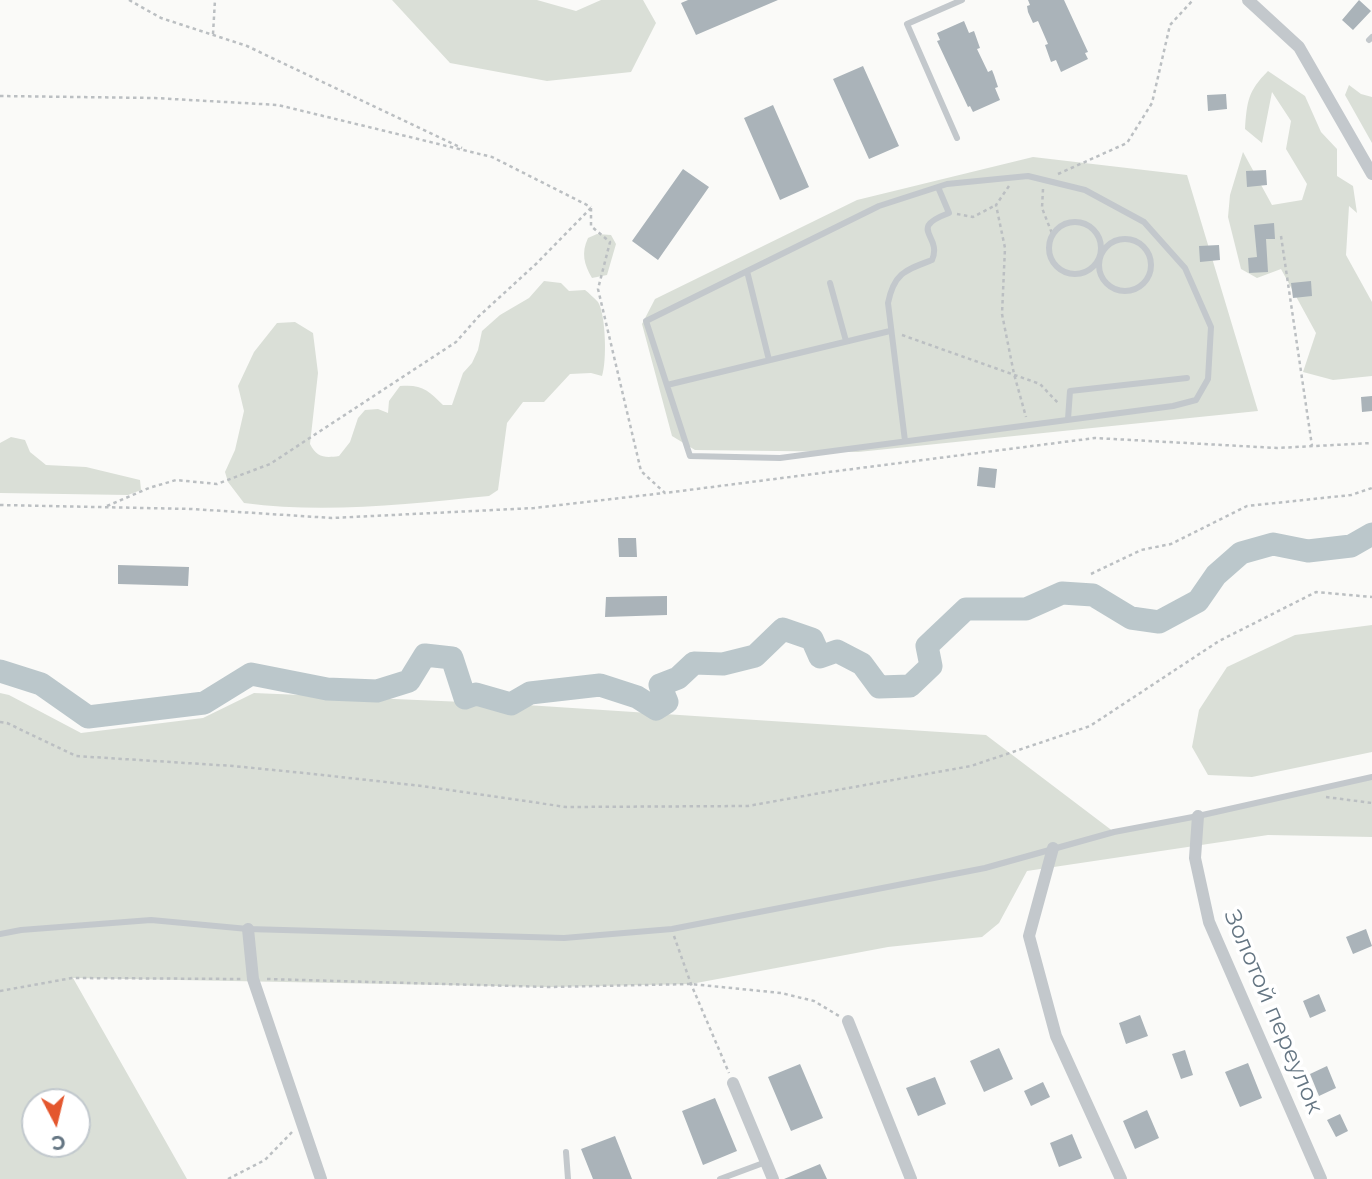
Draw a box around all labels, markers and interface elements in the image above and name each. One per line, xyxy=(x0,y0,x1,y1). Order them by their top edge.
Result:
street label: Золотой переулок xyxy=(1218,906,1328,1118)
north arrow xyxy=(21,1088,91,1158)
text: С xyxy=(50,1130,67,1155)

